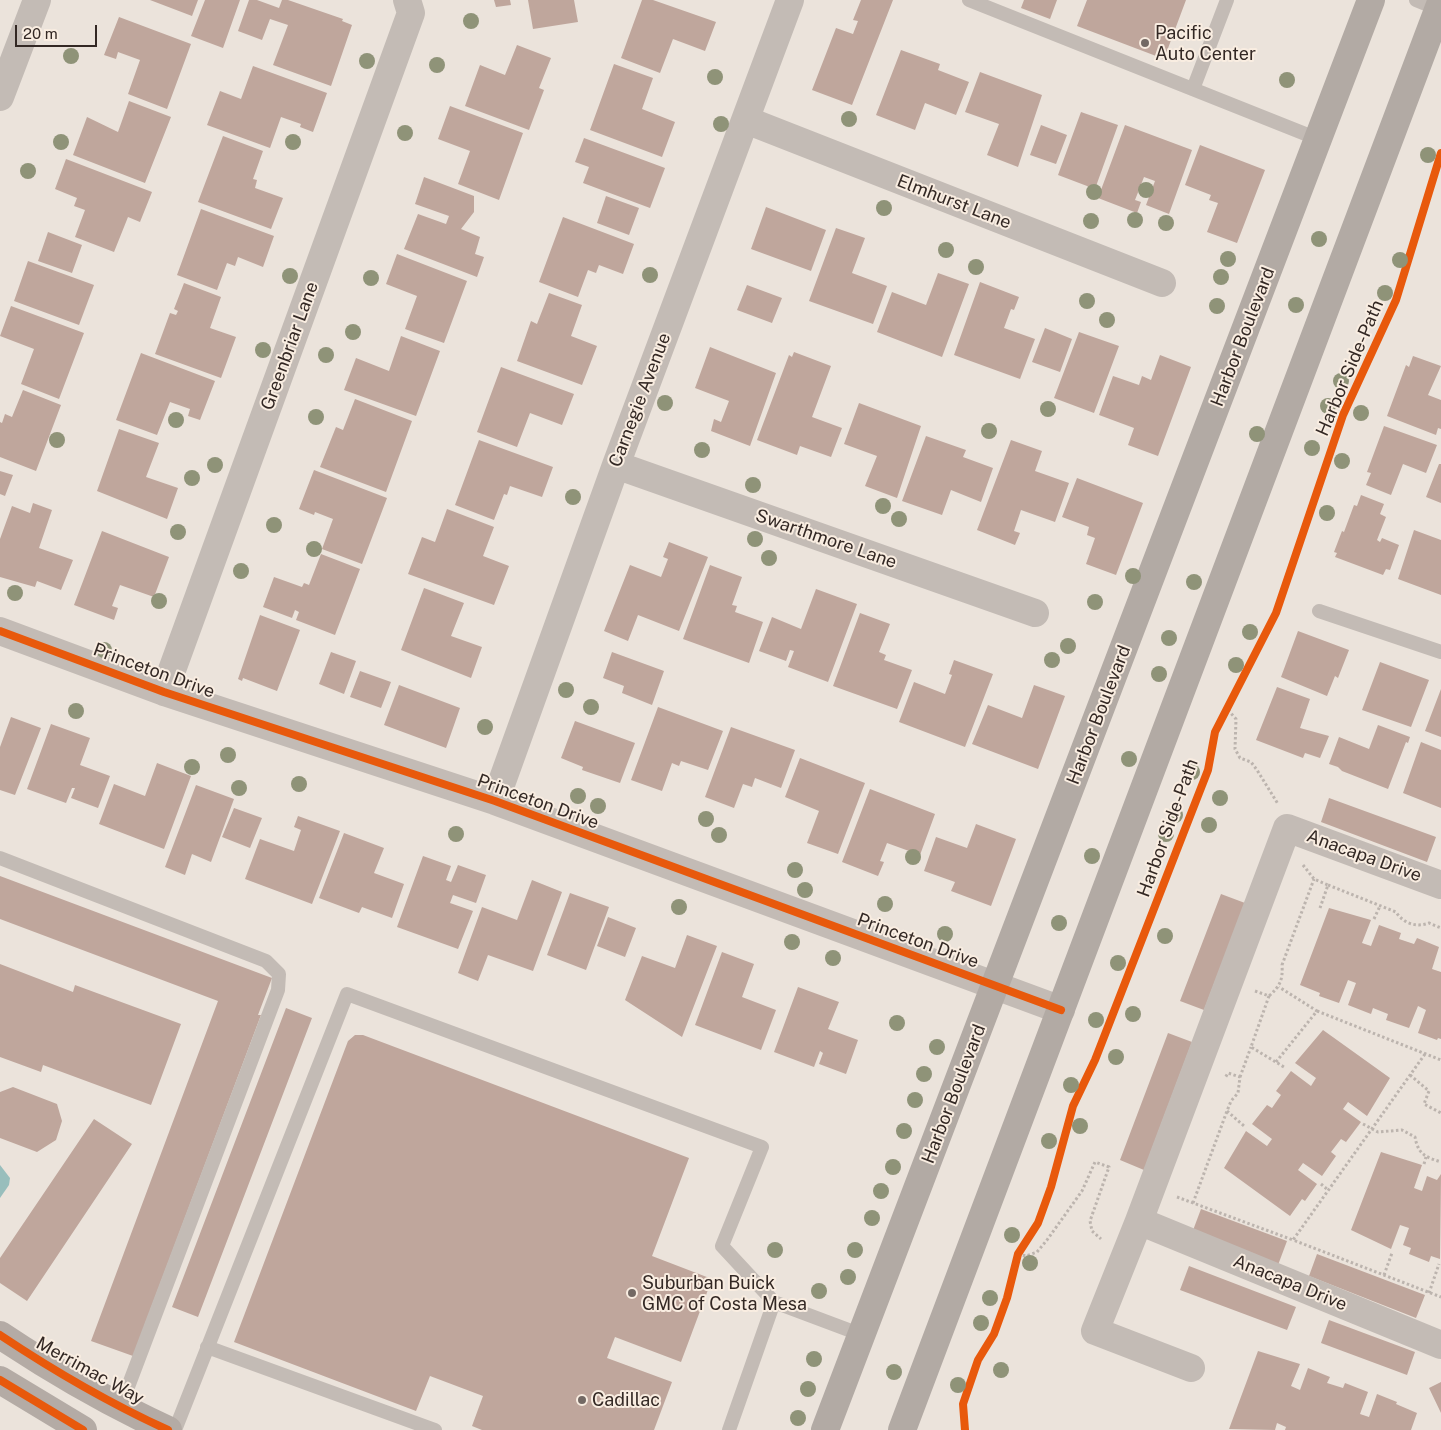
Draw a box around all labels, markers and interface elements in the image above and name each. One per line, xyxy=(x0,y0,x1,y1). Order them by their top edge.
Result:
scale bar xyxy=(18,15,100,47)
place label: Pacific Auto Center xyxy=(1155,22,1256,64)
text: 20 m xyxy=(23,25,58,42)
marker: Pacific Auto Center xyxy=(1139,37,1151,49)
street label: Elmhurst Lane xyxy=(894,170,1014,234)
street label: Harbor Boulevard xyxy=(1207,264,1279,410)
street label: Greenbriar Lane xyxy=(257,279,323,413)
street label: Harbor Side-Path xyxy=(1312,297,1388,439)
street label: Carnegie Avenue xyxy=(605,330,675,470)
street label: Swarthmore Lane xyxy=(753,505,899,573)
street label: Princeton Drive xyxy=(90,639,218,703)
street label: Harbor Boulevard xyxy=(1063,642,1135,788)
street label: Harbor Side-Path xyxy=(1133,756,1203,900)
street label: Princeton Drive xyxy=(474,770,602,834)
street label: Anacapa Drive xyxy=(1304,825,1424,887)
street label: Princeton Drive xyxy=(854,909,982,973)
street label: Harbor Boulevard xyxy=(918,1021,990,1167)
street label: Anacapa Drive xyxy=(1230,1250,1350,1316)
place label: Suburban Buick GMC of Costa Mesa xyxy=(642,1272,807,1315)
marker: Suburban Buick GMC of Costa Mesa xyxy=(626,1287,638,1299)
street label: Merrimac Way xyxy=(32,1332,148,1410)
place label: Cadillac xyxy=(592,1389,660,1411)
marker: Cadillac xyxy=(576,1394,588,1406)

